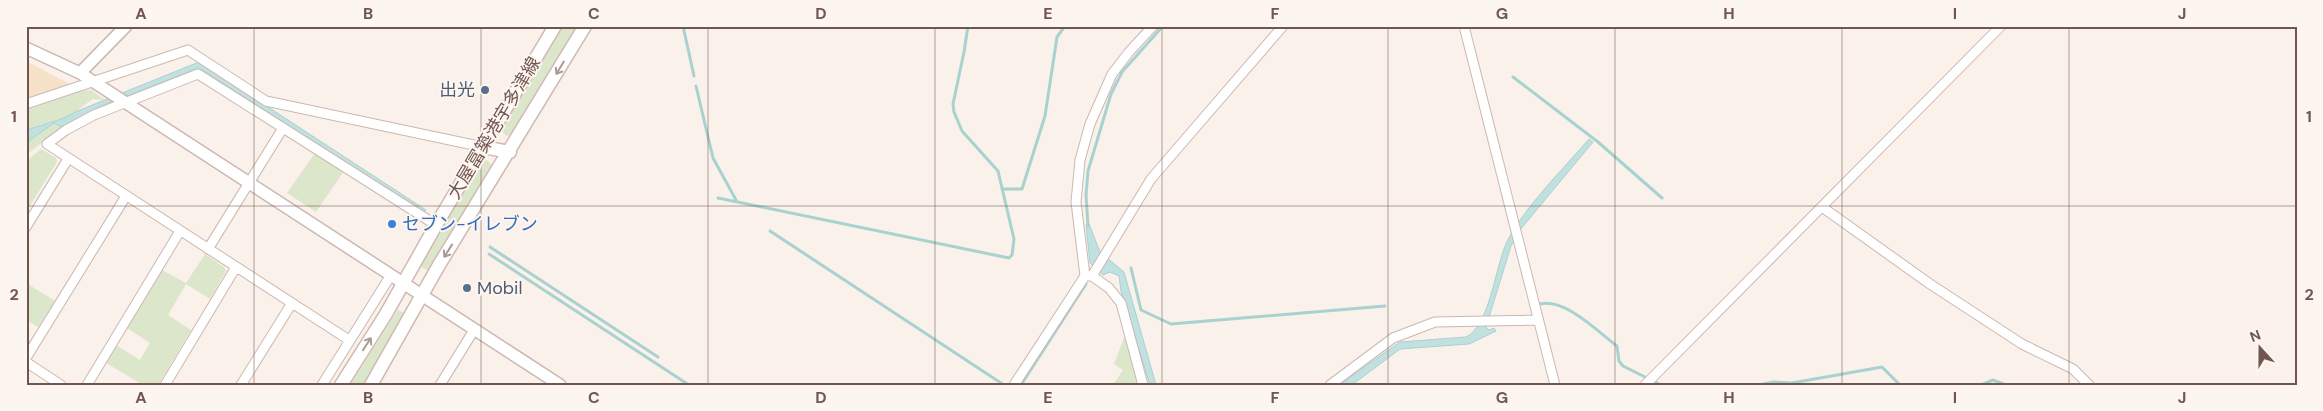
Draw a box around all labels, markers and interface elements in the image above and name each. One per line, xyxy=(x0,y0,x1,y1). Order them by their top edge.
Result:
text: A xyxy=(135,3,147,24)
text: B xyxy=(363,3,373,24)
text: C xyxy=(588,3,600,24)
text: D xyxy=(815,3,827,24)
text: E xyxy=(1043,3,1053,24)
text: F xyxy=(1271,3,1280,24)
text: G xyxy=(1496,3,1508,24)
text: H xyxy=(1723,3,1735,24)
text: I xyxy=(1953,3,1957,24)
text: J xyxy=(2178,3,2186,24)
street label: 大屋冨築港宇多津線 xyxy=(442,52,546,204)
one-way arrow xyxy=(555,61,565,75)
place label: 出光 xyxy=(439,78,475,102)
marker: 出光 xyxy=(479,84,491,96)
text: 1 xyxy=(11,106,17,127)
text: 1 xyxy=(2306,106,2312,127)
place label: セブン-イレブン xyxy=(402,212,538,236)
marker: セブン-イレブン xyxy=(386,218,398,230)
one-way arrow xyxy=(443,244,453,258)
place label: Mobil xyxy=(477,276,522,300)
marker: Mobil xyxy=(461,282,473,294)
text: 2 xyxy=(9,284,19,305)
text: 2 xyxy=(2304,284,2314,305)
north arrow xyxy=(2236,324,2286,374)
text: N xyxy=(2247,326,2263,346)
one-way arrow xyxy=(362,337,372,351)
text: A xyxy=(135,387,147,408)
text: B xyxy=(363,387,373,408)
text: C xyxy=(588,387,600,408)
text: D xyxy=(815,387,827,408)
text: E xyxy=(1043,387,1053,408)
text: F xyxy=(1271,387,1280,408)
text: G xyxy=(1496,387,1508,408)
text: H xyxy=(1723,387,1735,408)
text: I xyxy=(1953,387,1957,408)
text: J xyxy=(2178,387,2186,408)

